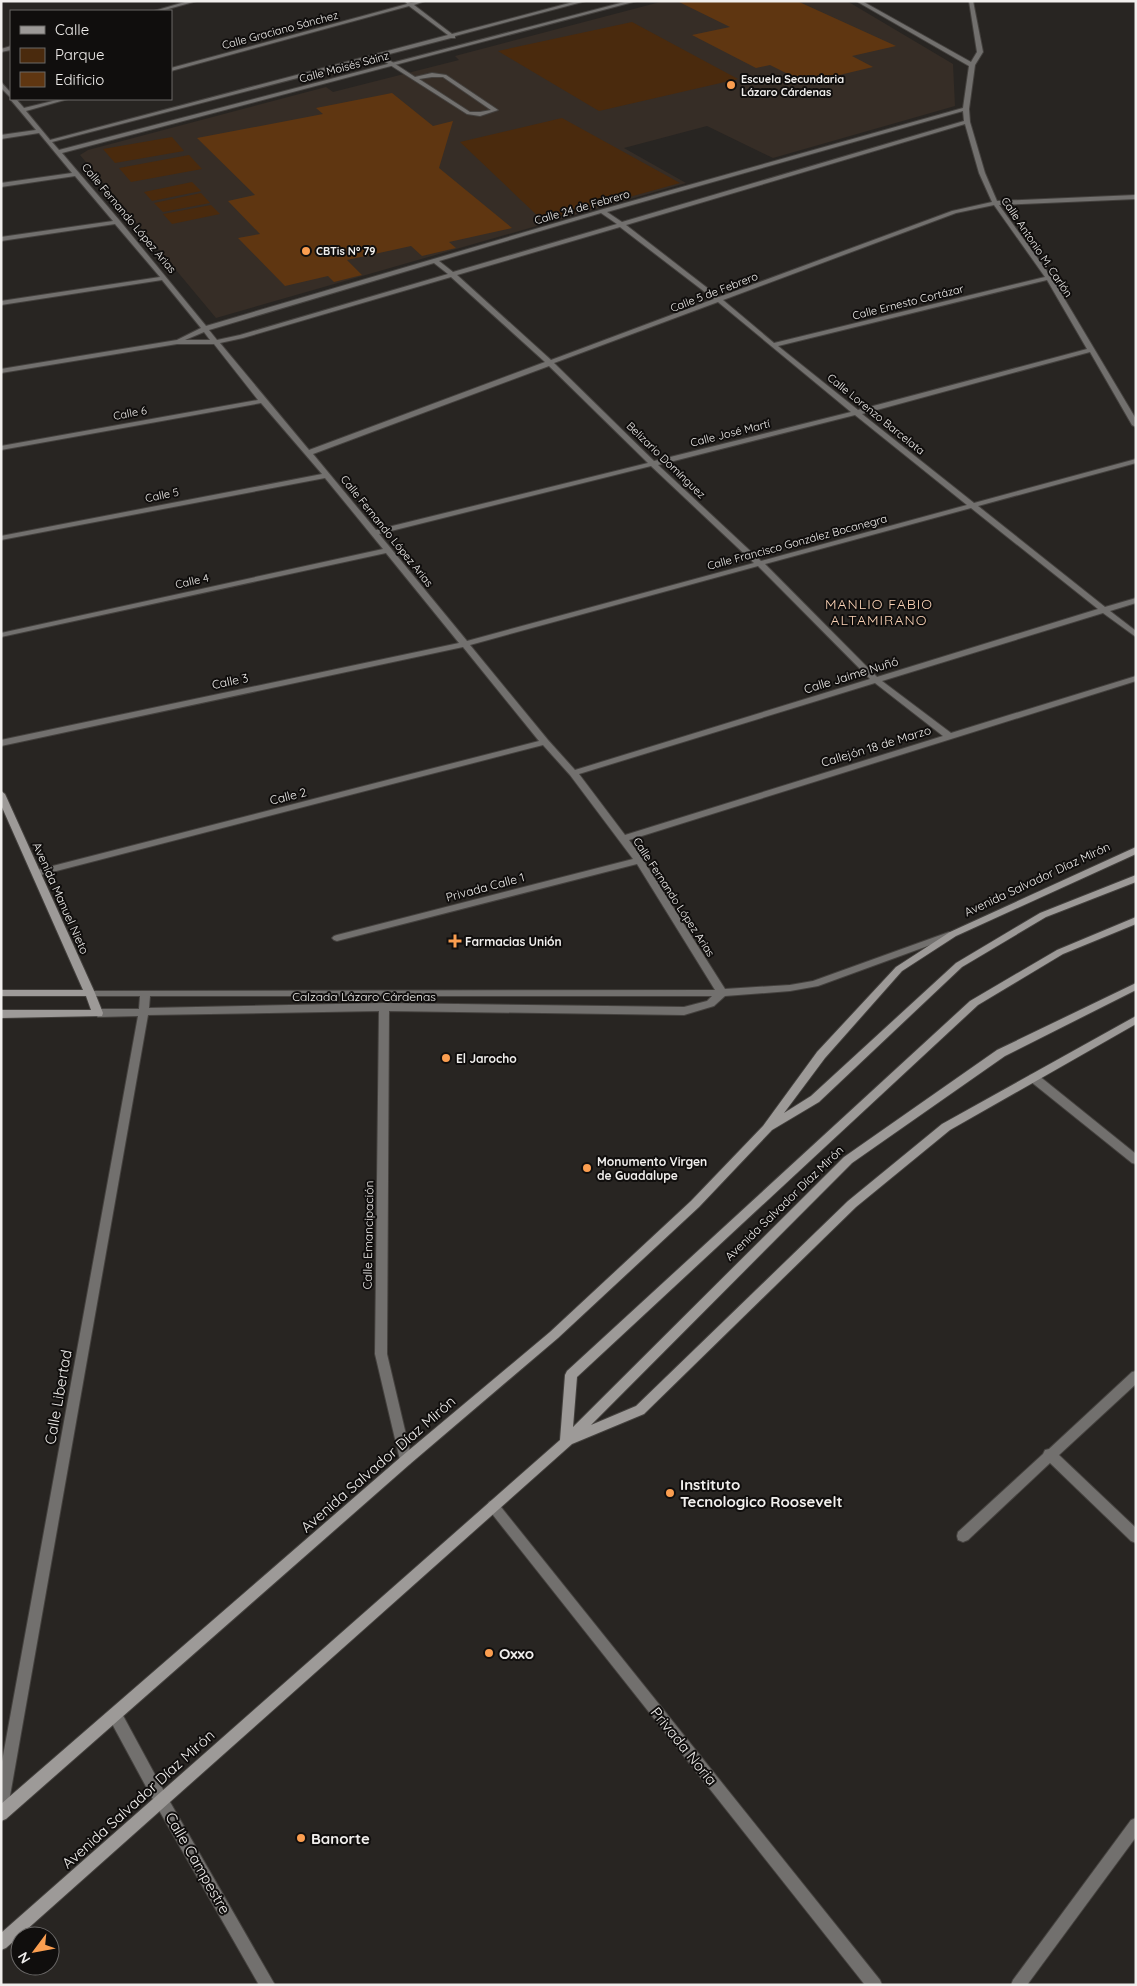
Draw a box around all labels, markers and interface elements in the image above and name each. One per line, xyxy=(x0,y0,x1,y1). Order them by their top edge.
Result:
street label: Calle Graciano Sánchez xyxy=(220,8,340,52)
legend xyxy=(10,10,172,100)
text: Calle xyxy=(55,20,89,39)
text: Parque xyxy=(55,45,105,64)
street label: Calle Moisés Sáinz xyxy=(298,48,390,86)
text: Edificio xyxy=(55,70,104,89)
place label: Escuela Secundaria Lázaro Cárdenas xyxy=(741,72,844,99)
marker: Escuela Secundaria Lázaro Cárdenas xyxy=(725,79,737,91)
street label: Calle Fernando López Arias xyxy=(79,160,179,276)
street label: Calle 24 de Febrero xyxy=(533,187,632,227)
street label: Calle Antonio M. Carlón xyxy=(998,194,1076,300)
place label: CBTis N° 79 xyxy=(316,244,376,258)
marker: CBTis N° 79 xyxy=(300,245,312,257)
street label: Calle 5 de Febrero xyxy=(668,269,760,315)
street label: Calle Ernesto Cortázar xyxy=(851,281,966,323)
street label: Calle Lorenzo Barcelata xyxy=(824,370,928,458)
street label: Calle 6 xyxy=(112,403,148,423)
street label: Calle José Martí xyxy=(689,416,772,450)
street label: Belizario Domínguez xyxy=(624,419,708,501)
street label: Calle Fernando López Arias xyxy=(338,472,436,590)
street label: Calle 5 xyxy=(144,485,180,505)
street label: Calle Francisco González Bocanegra xyxy=(706,511,888,573)
street label: Calle 4 xyxy=(174,571,210,591)
district label: MANLIO FABIO ALTAMIRANO xyxy=(825,595,933,629)
street label: Calle Jaime Nuñó xyxy=(802,653,900,697)
street label: Calle 3 xyxy=(210,670,250,692)
street label: Callejón 18 de Marzo xyxy=(819,722,933,770)
street label: Calle 2 xyxy=(268,784,308,808)
street label: Calle Fernando López Arias xyxy=(630,835,718,959)
street label: Avenida Salvador Díaz Mirón xyxy=(962,839,1112,919)
street label: Avenida Manuel Nieto xyxy=(30,840,92,956)
street label: Privada Calle 1 xyxy=(444,869,526,905)
place label: Farmacias Unión xyxy=(465,934,562,949)
marker: Farmacias Unión xyxy=(449,935,461,947)
street label: Calzada Lázaro Cárdenas xyxy=(292,989,436,1004)
place label: El Jarocho xyxy=(456,1051,517,1066)
marker: El Jarocho xyxy=(440,1052,452,1064)
street label: Avenida Salvador Díaz Mirón xyxy=(722,1142,846,1264)
place label: Monumento Virgen de Guadalupe xyxy=(597,1154,707,1183)
marker: Monumento Virgen de Guadalupe xyxy=(581,1162,593,1174)
street label: Calle Emancipación xyxy=(360,1180,376,1290)
street label: Calle Libertad xyxy=(40,1348,76,1446)
street label: Avenida Salvador Díaz Mirón xyxy=(297,1392,459,1536)
place label: Instituto Tecnologico Roosevelt xyxy=(680,1475,843,1511)
marker: Instituto Tecnologico Roosevelt xyxy=(664,1487,676,1499)
place label: Oxxo xyxy=(499,1644,534,1663)
marker: Oxxo xyxy=(483,1647,495,1659)
street label: Privada Noria xyxy=(647,1703,721,1789)
street label: Avenida Salvador Díaz Mirón xyxy=(58,1725,218,1873)
street label: Calle Campestre xyxy=(161,1809,235,1917)
place label: Banorte xyxy=(311,1829,370,1848)
marker: Banorte xyxy=(295,1832,307,1844)
north arrow xyxy=(10,1926,60,1976)
text: N xyxy=(14,1949,34,1967)

